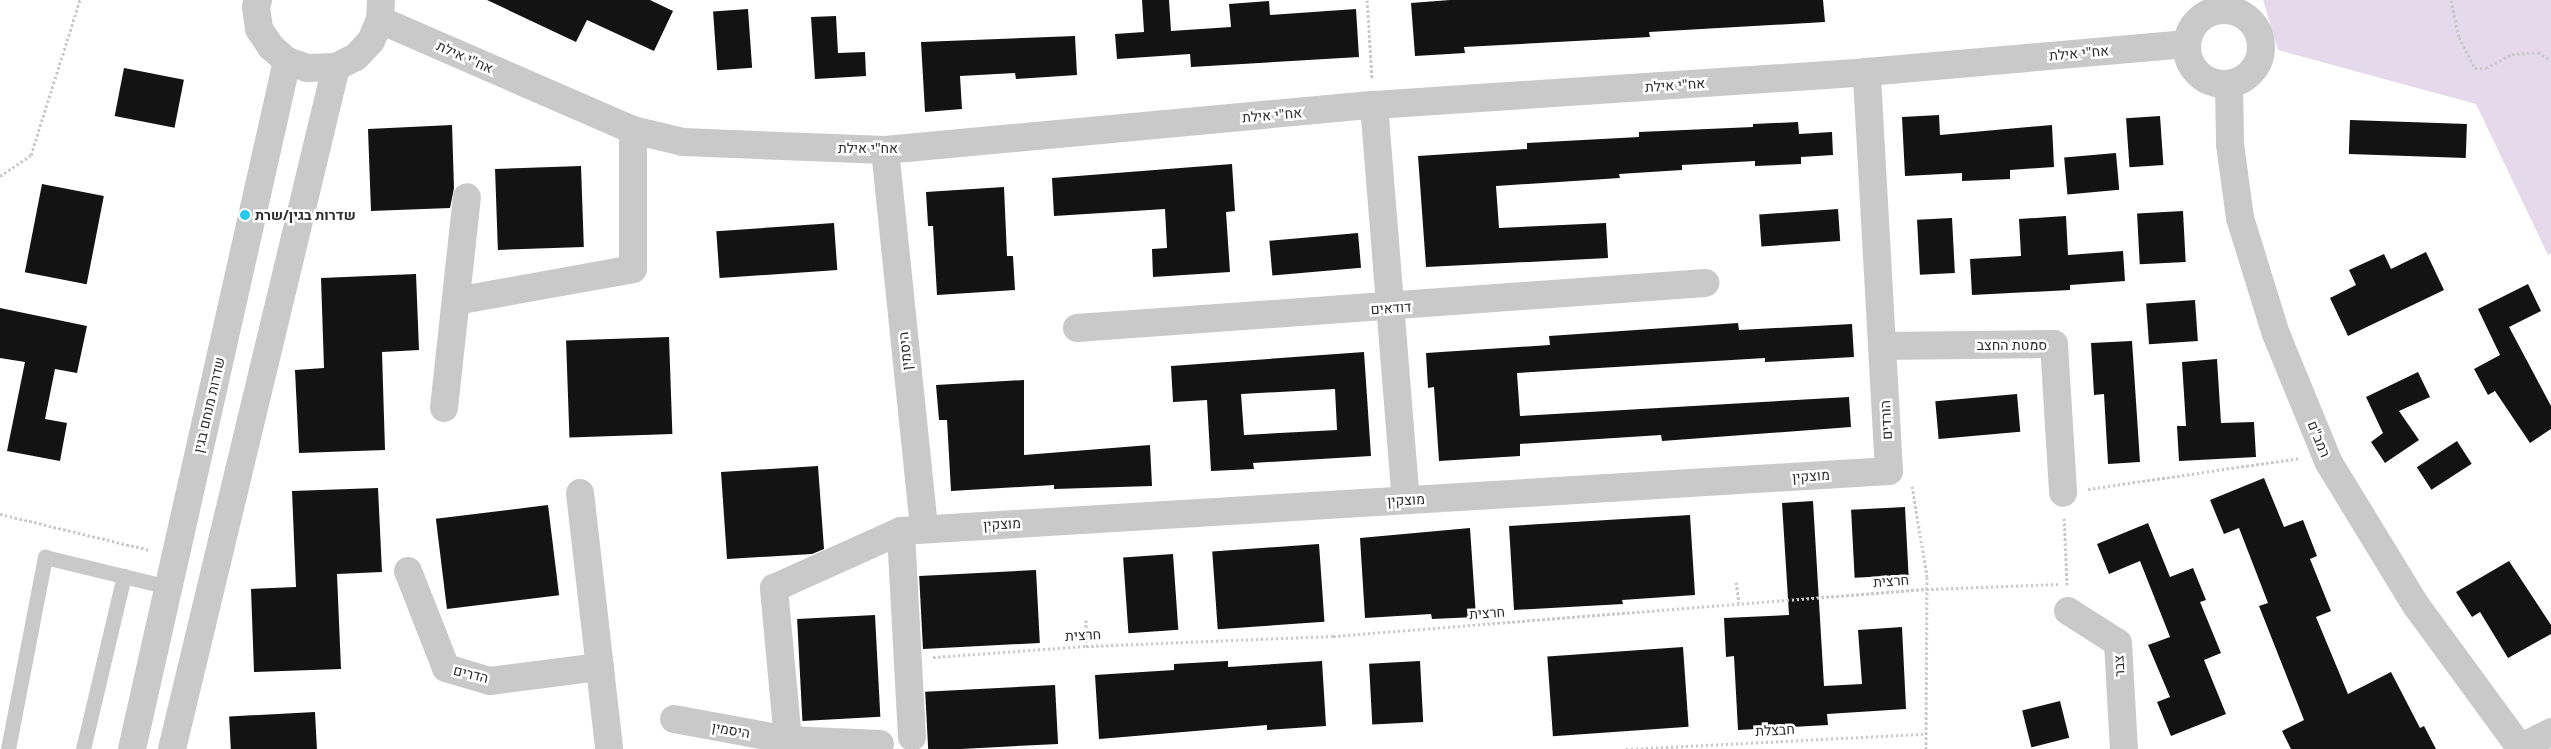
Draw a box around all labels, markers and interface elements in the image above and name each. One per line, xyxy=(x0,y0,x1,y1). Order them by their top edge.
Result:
street label: אח"י אילת xyxy=(434,37,496,77)
street label: אח"י אילת xyxy=(2048,42,2110,64)
street label: אח"י אילת xyxy=(1644,75,1706,95)
street label: אח"י אילת xyxy=(1241,104,1303,126)
street label: אח"י אילת xyxy=(838,140,898,156)
place label: שדרות בגין/שרת xyxy=(255,207,356,223)
marker: שדרות בגין/שרת xyxy=(239,209,251,221)
street label: דודאים xyxy=(1370,298,1412,318)
street label: היסמין xyxy=(895,331,915,371)
street label: סמטת החצב xyxy=(1977,337,2047,353)
street label: שדרות מנחם בגין xyxy=(190,355,228,455)
street label: הורדים xyxy=(1877,400,1895,440)
street label: רמב"ם xyxy=(2304,418,2334,460)
street label: מוצקין xyxy=(1792,466,1830,486)
street label: מוצקין xyxy=(1387,491,1425,509)
street label: מוצקין xyxy=(983,515,1021,533)
street label: חרצית xyxy=(1872,571,1910,591)
street label: חרצית xyxy=(1468,603,1506,623)
street label: חרצית xyxy=(1065,626,1101,644)
street label: צבר xyxy=(2110,655,2128,677)
street label: הדרים xyxy=(452,662,490,686)
street label: היסמין xyxy=(711,718,751,742)
street label: חבצלת xyxy=(1755,721,1795,739)

